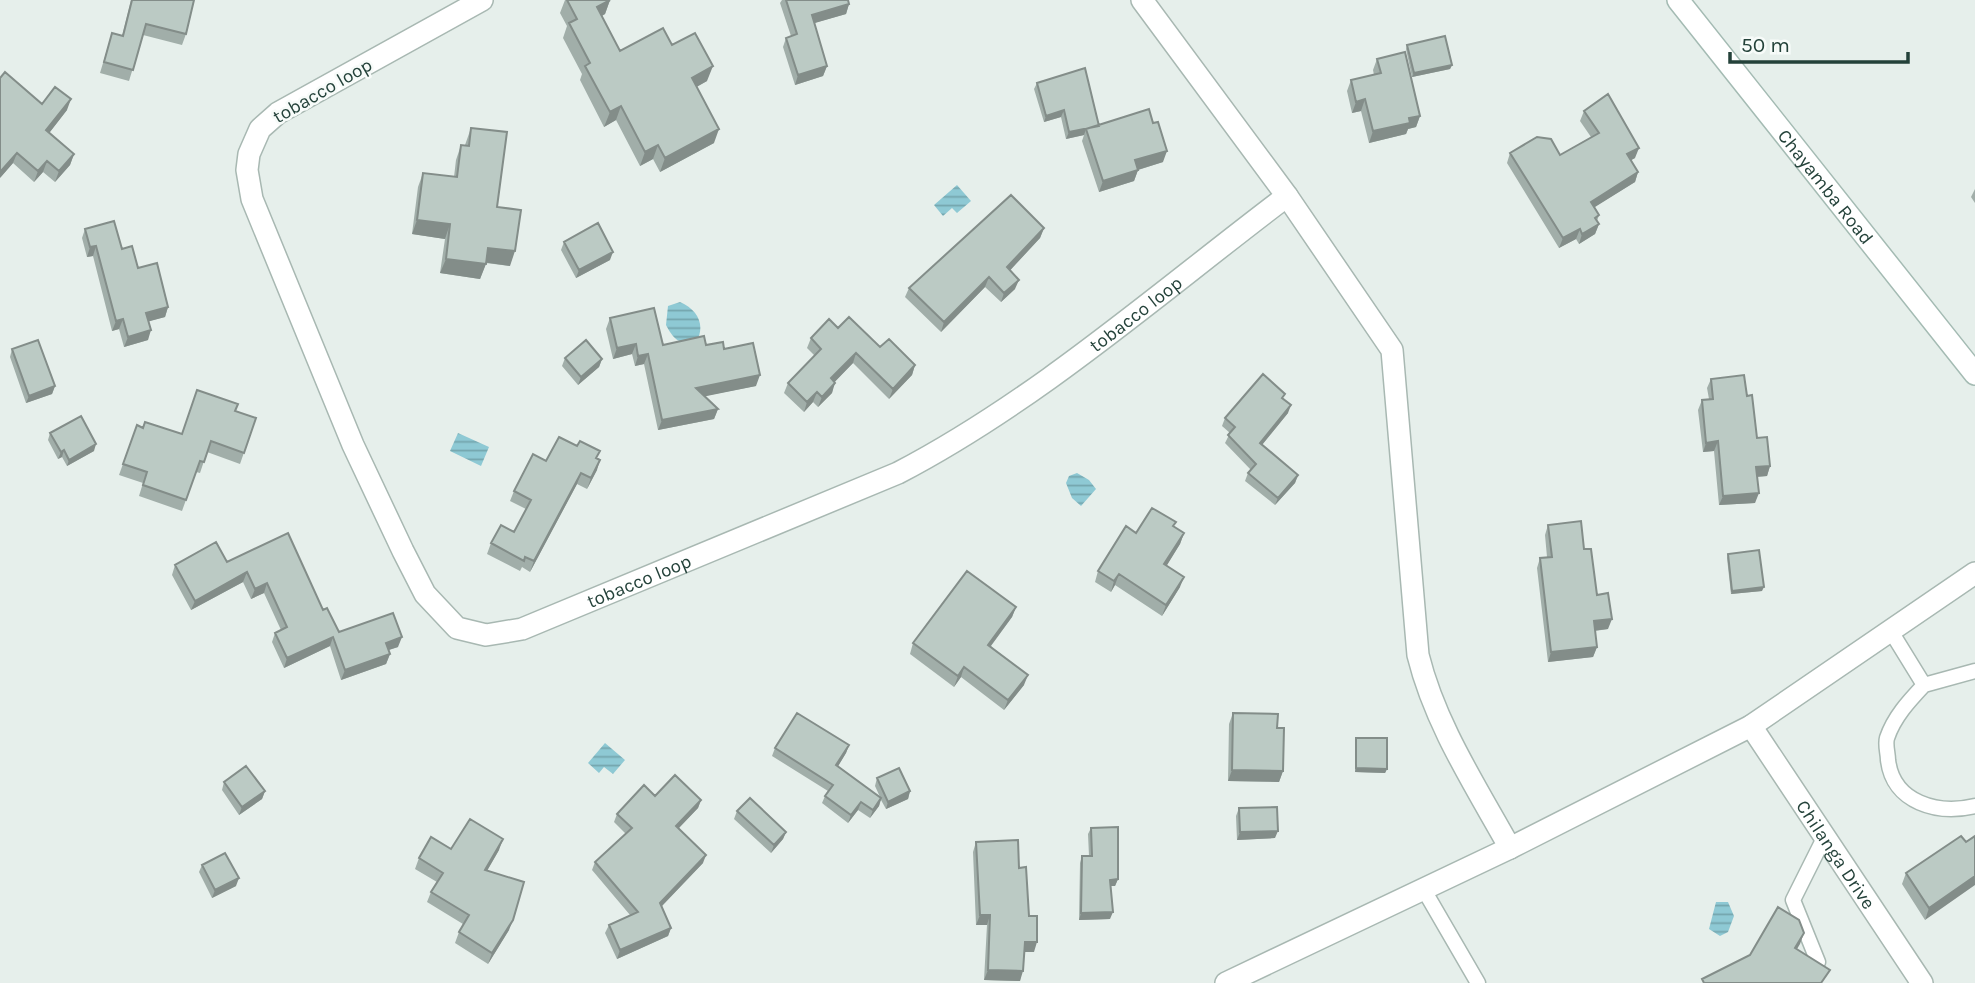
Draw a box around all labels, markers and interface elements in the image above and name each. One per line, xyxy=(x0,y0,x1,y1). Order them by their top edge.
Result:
scale bar xyxy=(1730,21,1909,65)
text: 50 m xyxy=(1741,33,1790,57)
street label: tobacco loop xyxy=(269,54,376,128)
street label: Chayamba Road xyxy=(1773,125,1878,249)
street label: tobacco loop xyxy=(1085,272,1187,357)
street label: tobacco loop xyxy=(584,550,695,613)
street label: Chilanga Drive xyxy=(1791,796,1880,913)

